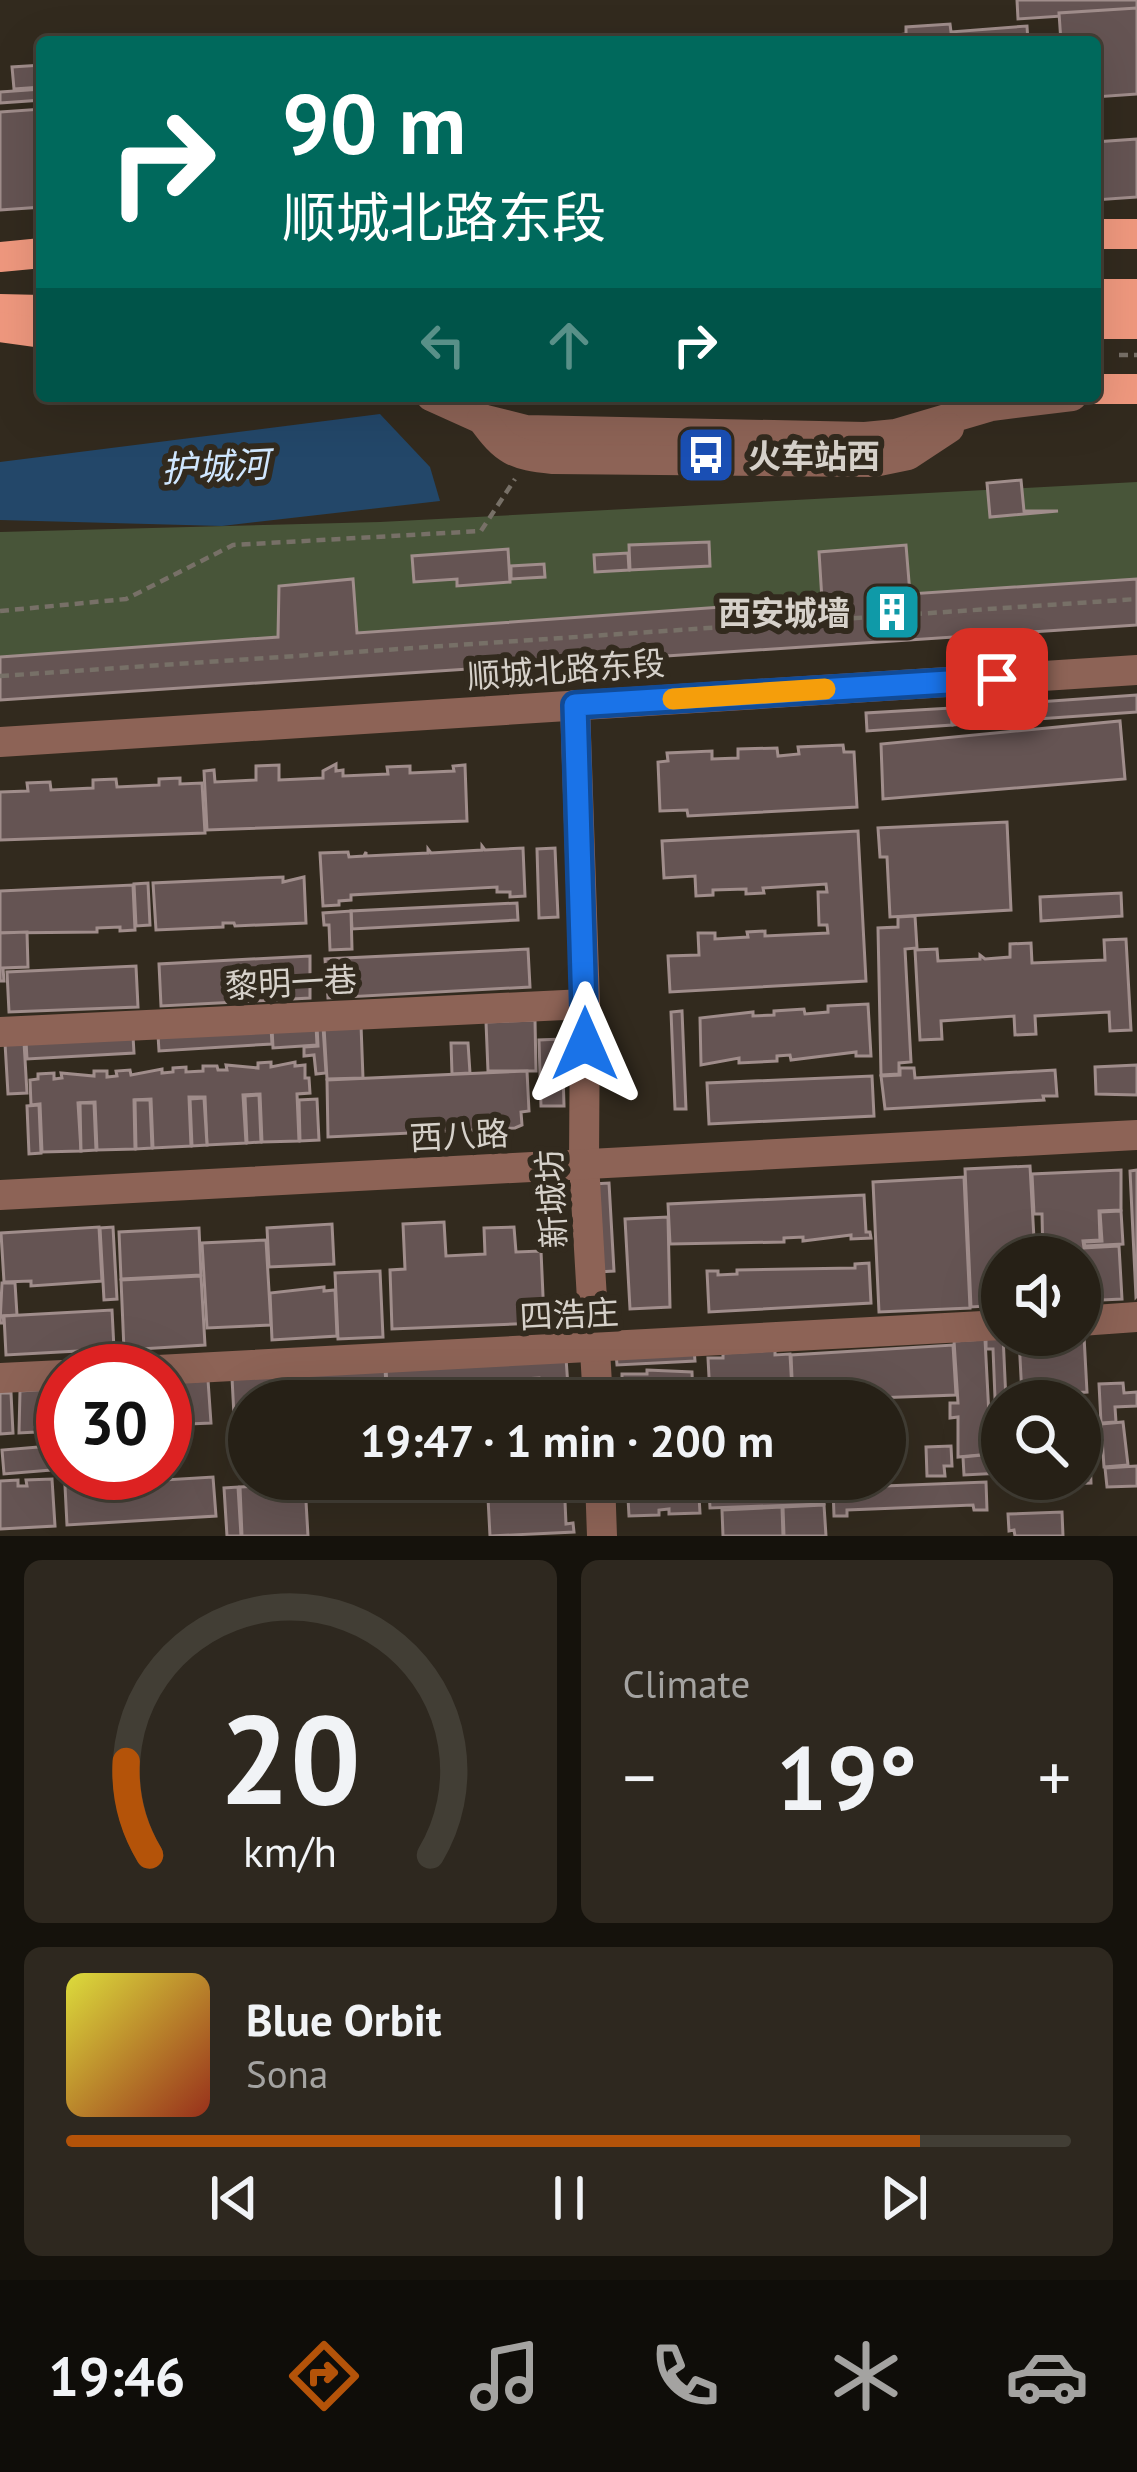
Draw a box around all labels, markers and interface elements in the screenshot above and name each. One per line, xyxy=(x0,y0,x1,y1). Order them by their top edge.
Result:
text: 90 m xyxy=(282,68,466,177)
icon: right xyxy=(84,84,240,240)
text: 顺城北路东段 xyxy=(282,182,606,252)
icon: left xyxy=(410,312,476,378)
icon: ahead xyxy=(536,312,602,378)
icon: right xyxy=(662,312,728,378)
bus stop icon: 火车站西 xyxy=(675,424,737,486)
place label: 火车站西 xyxy=(748,434,880,477)
water label: 护城河 xyxy=(160,439,276,492)
building icon: 西安城墙 xyxy=(861,581,923,643)
place label: 西安城墙 xyxy=(718,591,850,634)
pin xyxy=(946,628,1048,730)
street label: 顺城北路东段 xyxy=(466,641,666,697)
icon: arrive xyxy=(964,646,1030,712)
street label: 黎明一巷 xyxy=(224,957,358,1007)
position arrow xyxy=(522,981,648,1107)
street label: 西八路 xyxy=(408,1111,510,1159)
street label: 新城坊 xyxy=(527,1148,575,1250)
map controls xyxy=(981,1236,1101,1500)
button: sound xyxy=(981,1236,1101,1356)
street label: 四浩庄 xyxy=(518,1290,620,1338)
speed limit sign: 30 xyxy=(36,1344,192,1500)
button: search xyxy=(981,1380,1101,1500)
text: 19:47 · 1 min · 200 m xyxy=(360,1411,774,1469)
text: Climate xyxy=(623,1658,750,1709)
text: 20 xyxy=(219,1677,361,1838)
text: 19° xyxy=(776,1718,917,1835)
text: − xyxy=(623,1734,656,1819)
text: + xyxy=(1038,1734,1071,1819)
text: km/h xyxy=(243,1822,337,1878)
text: Blue Orbit xyxy=(246,1990,442,2048)
text: Sona xyxy=(246,2048,328,2099)
icon: previous xyxy=(201,2165,267,2231)
icon: pause xyxy=(536,2165,602,2231)
icon: next xyxy=(871,2165,937,2231)
icon: directions xyxy=(282,2334,366,2418)
icon: music xyxy=(463,2334,547,2418)
icon: phone xyxy=(643,2334,727,2418)
icon: climate xyxy=(824,2334,908,2418)
icon: car xyxy=(1005,2334,1089,2418)
text: 19:46 xyxy=(48,2341,185,2411)

